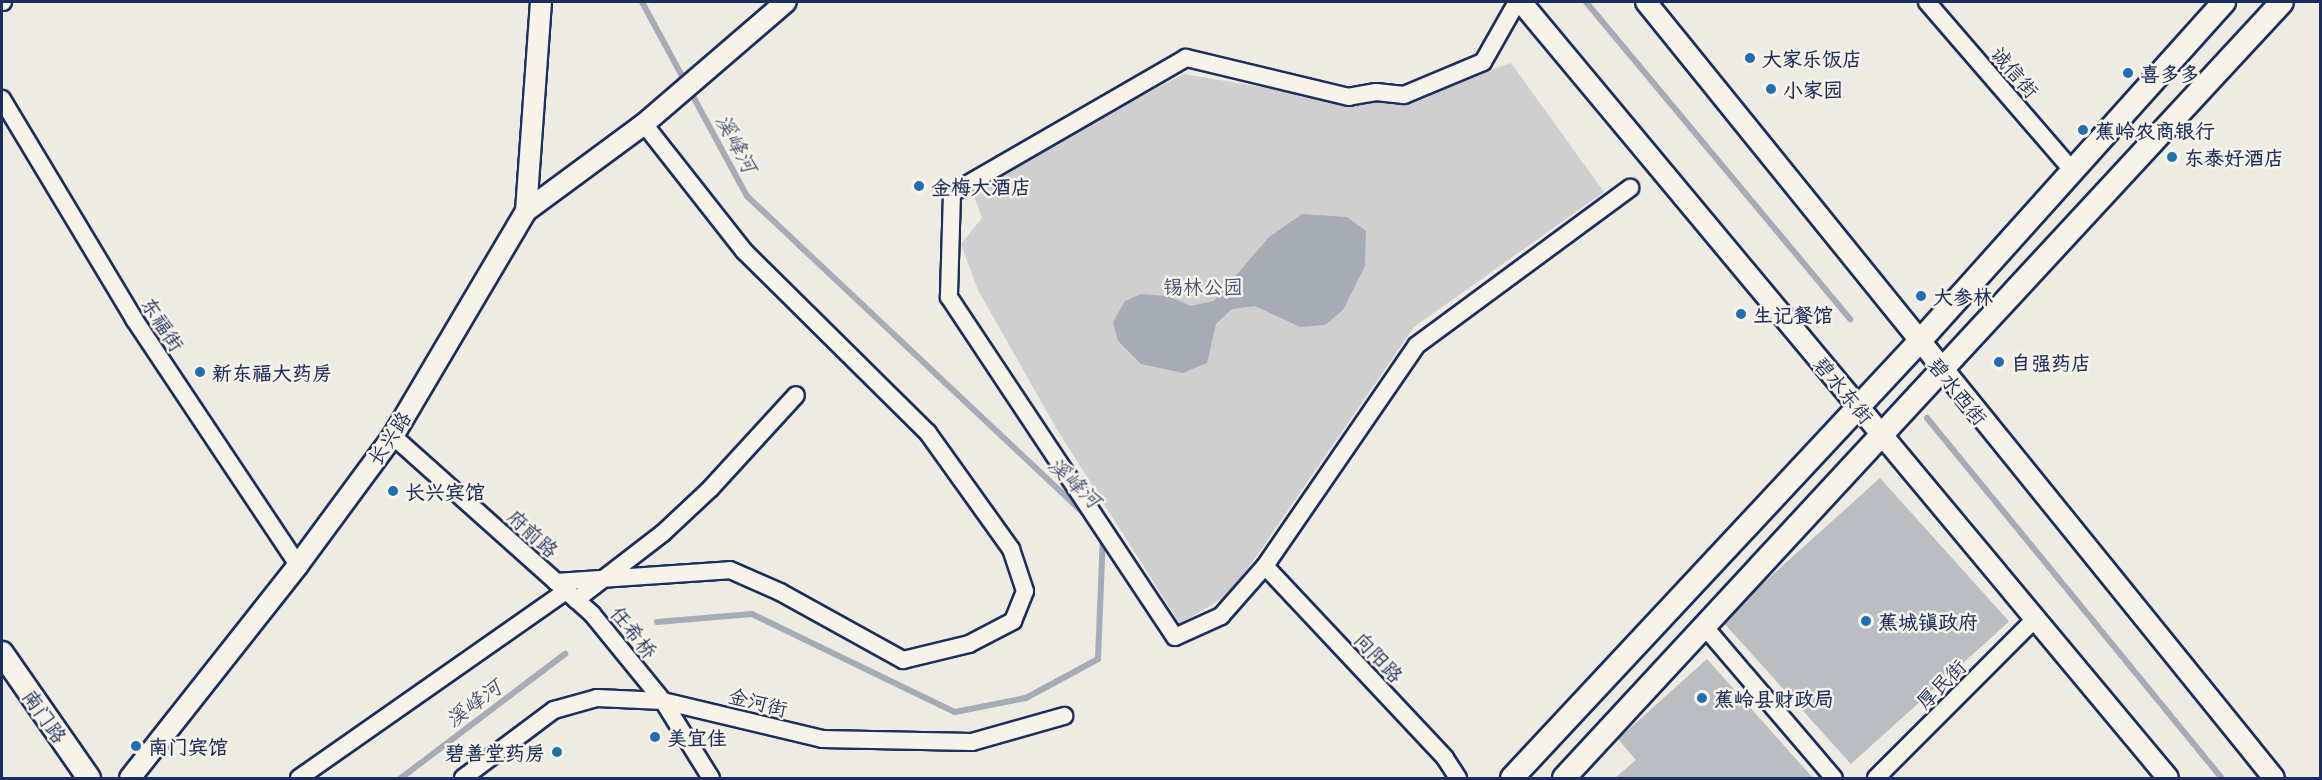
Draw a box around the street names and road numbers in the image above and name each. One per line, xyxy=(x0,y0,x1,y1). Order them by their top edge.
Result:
street label: 诚信街 xyxy=(1986,41,2044,103)
street label: 东福街 xyxy=(137,292,189,356)
street label: 碧水东街 xyxy=(1809,352,1879,428)
street label: 碧水西街 xyxy=(1924,352,1992,430)
street label: 长兴路 xyxy=(362,406,416,470)
street label: 府前路 xyxy=(503,504,563,562)
street label: 任希桥 xyxy=(606,601,662,663)
street label: 向阳路 xyxy=(1350,627,1408,687)
street label: 厚民街 xyxy=(1911,654,1971,714)
street label: 金河街 xyxy=(726,683,790,721)
street label: 南门路 xyxy=(18,685,72,747)

